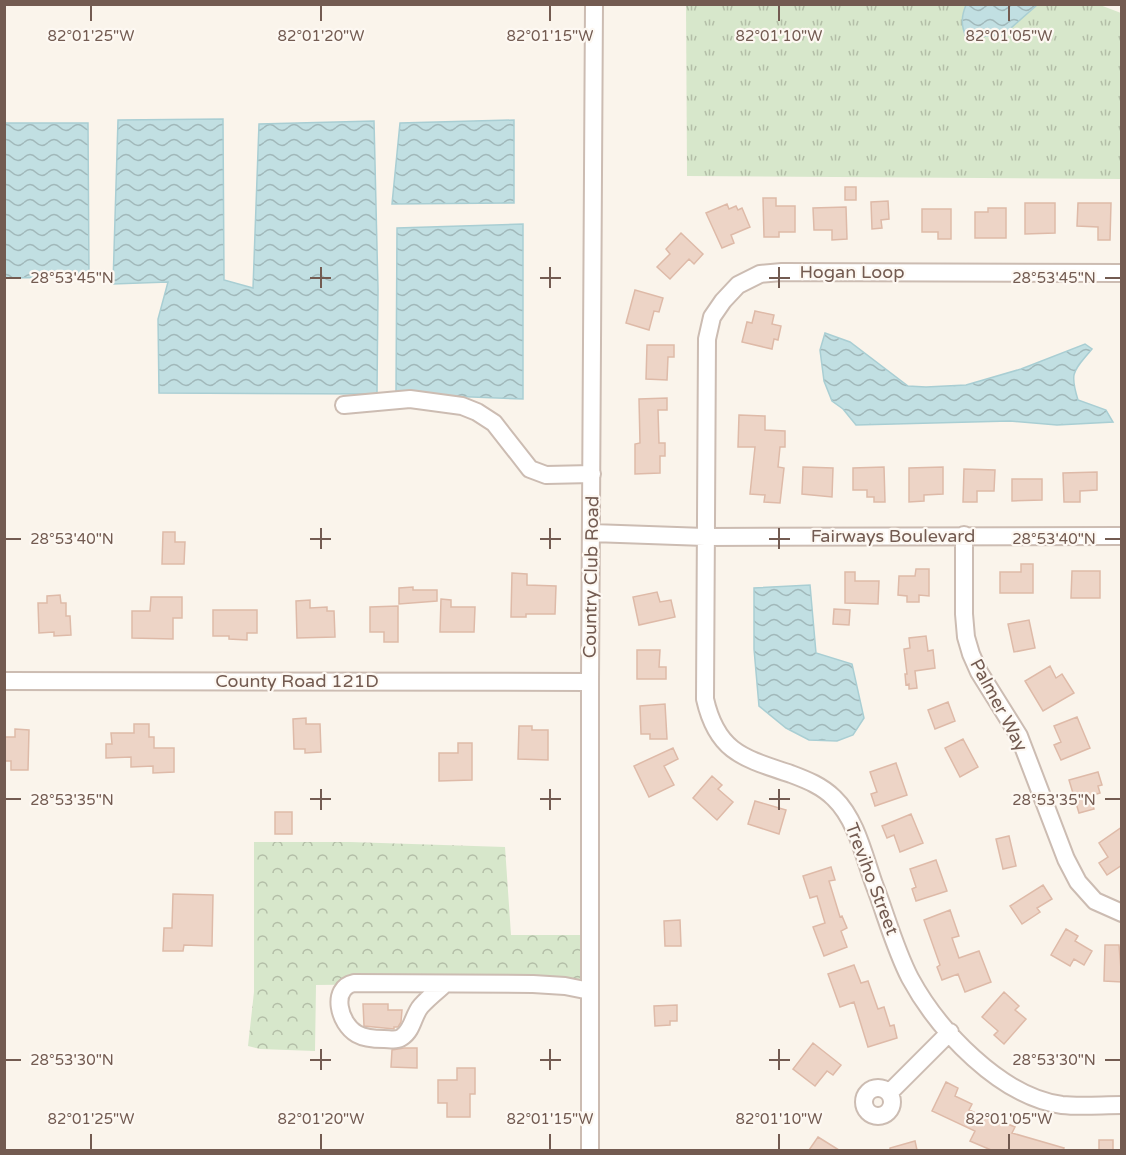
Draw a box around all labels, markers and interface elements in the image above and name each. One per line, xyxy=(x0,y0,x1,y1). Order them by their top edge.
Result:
text: 82°01'25"W xyxy=(48,27,134,45)
text: 82°01'20"W xyxy=(278,27,364,45)
text: 82°01'15"W xyxy=(507,27,593,45)
text: 82°01'10"W xyxy=(736,27,822,45)
text: 82°01'05"W xyxy=(966,27,1052,45)
street label: Hogan Loop xyxy=(799,261,905,283)
text: 28°53'45"N xyxy=(30,269,114,287)
text: 28°53'45"N xyxy=(1012,269,1096,287)
street label: Country Club Road xyxy=(579,496,603,658)
street label: Fairways Boulevard xyxy=(811,525,975,547)
text: 28°53'40"N xyxy=(30,530,114,548)
text: 28°53'40"N xyxy=(1012,530,1096,548)
street label: Palmer Way xyxy=(965,655,1033,755)
street label: County Road 121D xyxy=(215,670,379,692)
text: 28°53'35"N xyxy=(30,791,114,809)
text: 28°53'35"N xyxy=(1012,791,1096,809)
street label: Treviho Street xyxy=(840,820,904,938)
text: 28°53'30"N xyxy=(30,1051,114,1069)
text: 28°53'30"N xyxy=(1012,1051,1096,1069)
text: 82°01'25"W xyxy=(48,1110,134,1128)
text: 82°01'20"W xyxy=(278,1110,364,1128)
text: 82°01'15"W xyxy=(507,1110,593,1128)
text: 82°01'10"W xyxy=(736,1110,822,1128)
text: 82°01'05"W xyxy=(966,1110,1052,1128)

